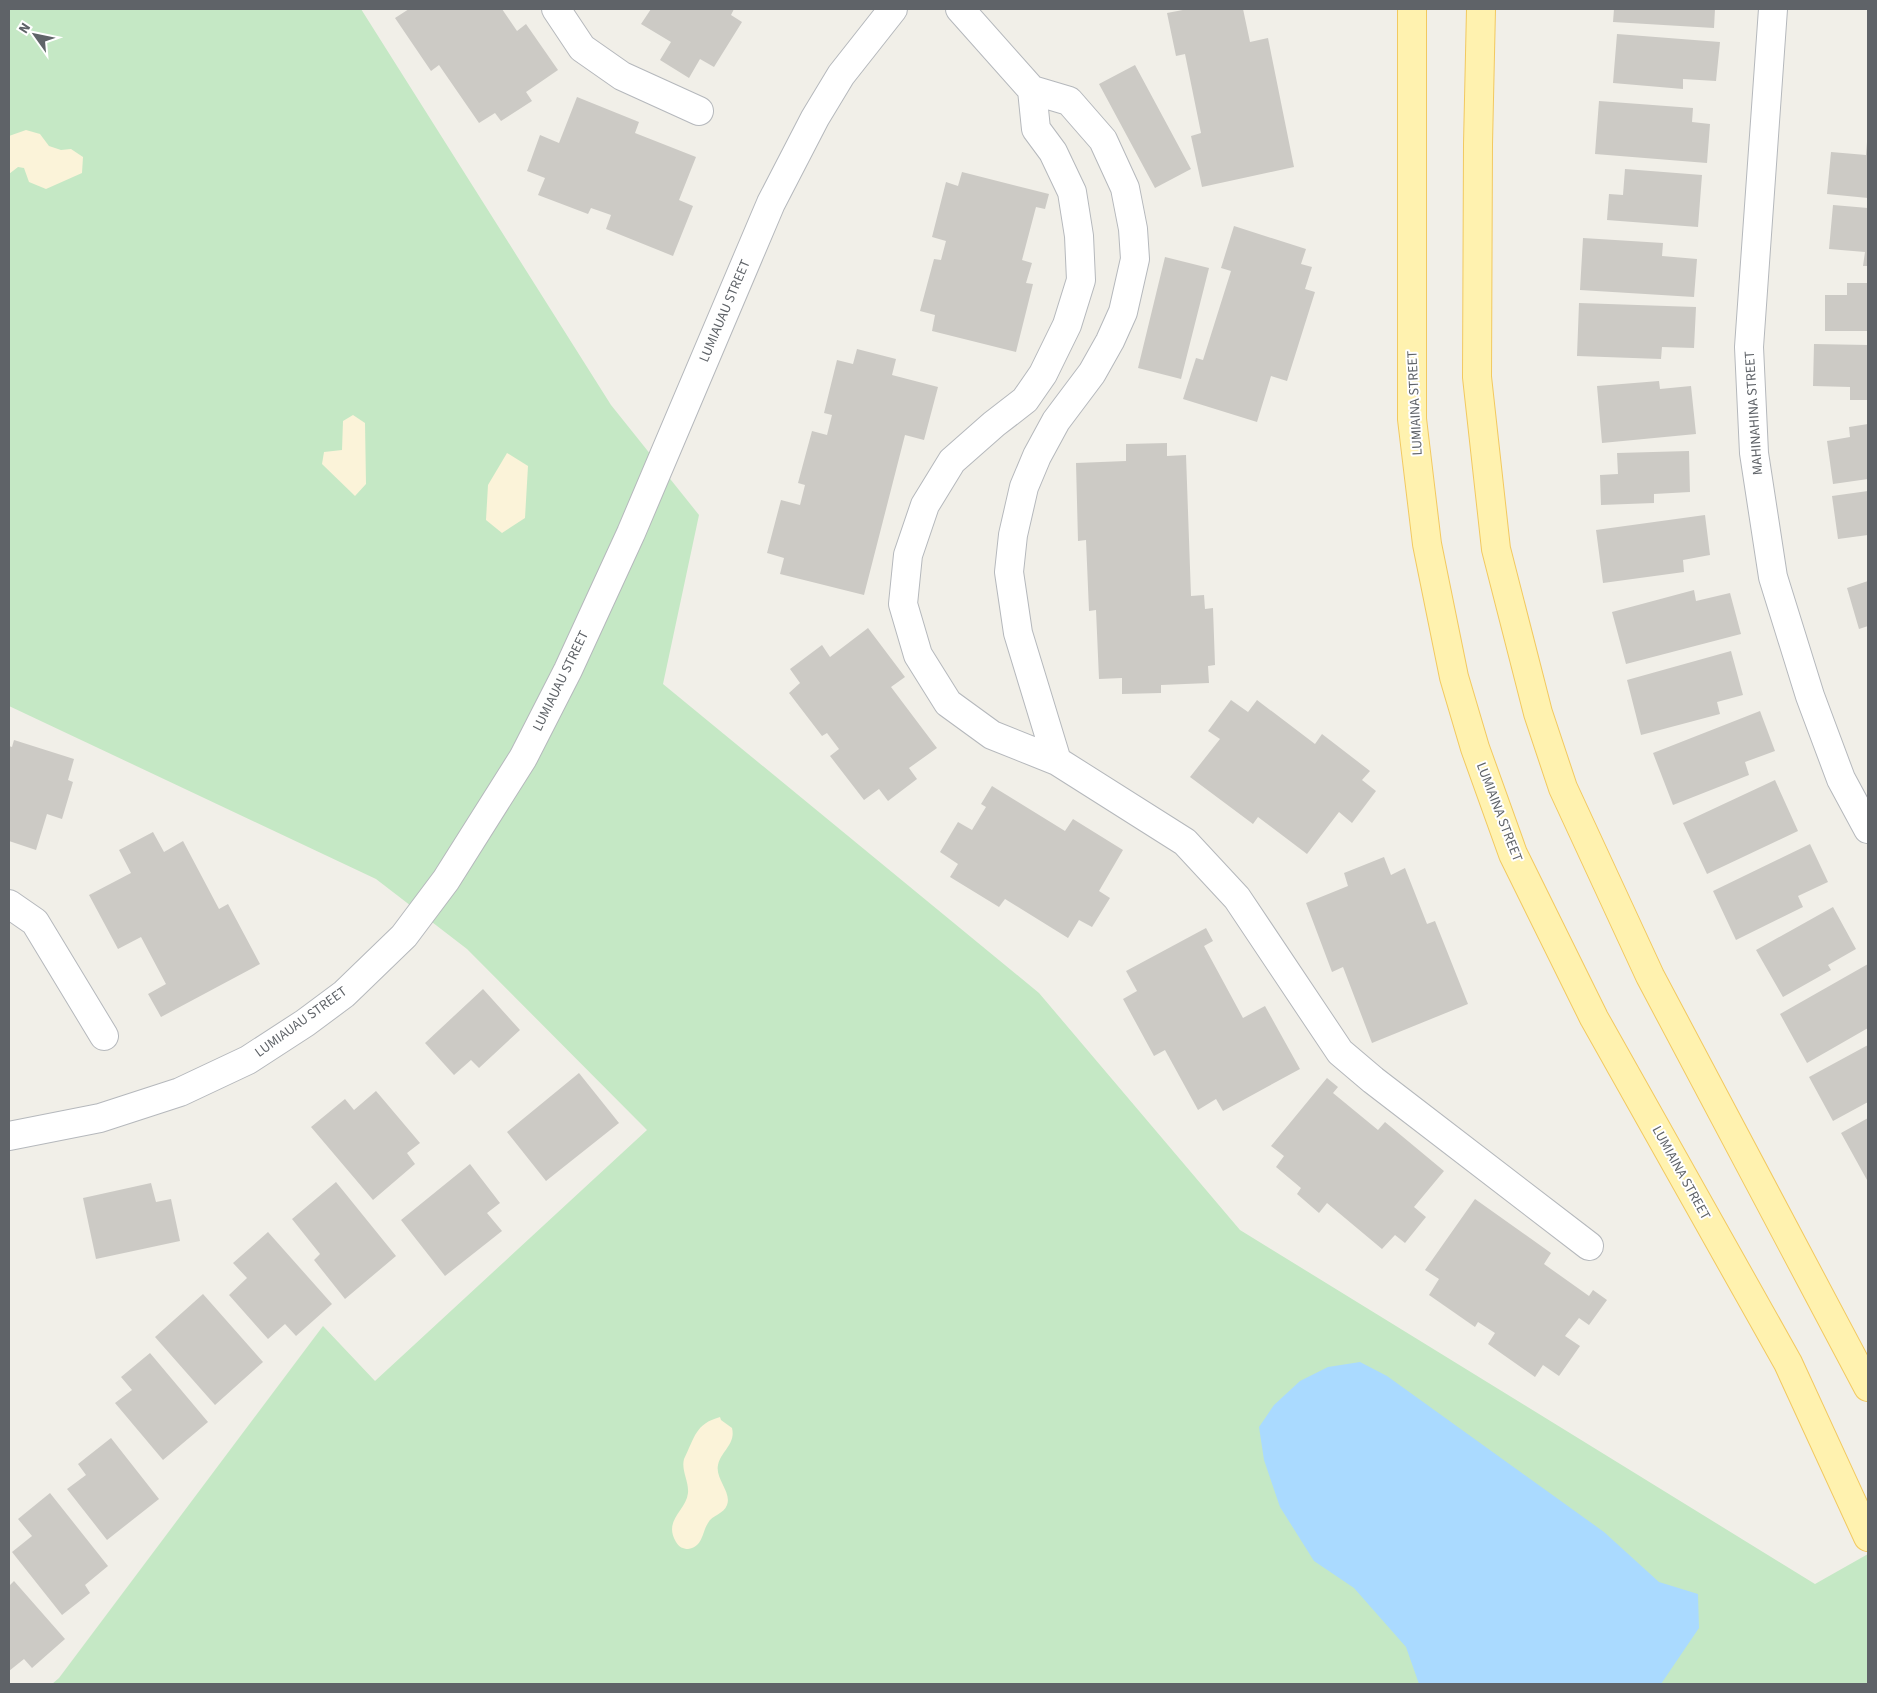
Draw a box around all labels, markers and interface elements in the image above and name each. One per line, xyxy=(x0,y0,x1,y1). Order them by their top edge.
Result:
north arrow xyxy=(10,10,60,60)
text: N xyxy=(14,19,36,38)
street label: LUMIAUAU STREET xyxy=(694,256,756,365)
street label: LUMIAINA STREET xyxy=(1402,350,1428,456)
street label: MAHINAHINA STREET xyxy=(1740,350,1768,476)
street label: LUMIAUAU STREET xyxy=(528,627,594,735)
street label: LUMIAINA STREET xyxy=(1471,759,1527,865)
street label: LUMIAUAU STREET xyxy=(251,981,352,1062)
street label: LUMIAINA STREET xyxy=(1647,1122,1715,1224)

